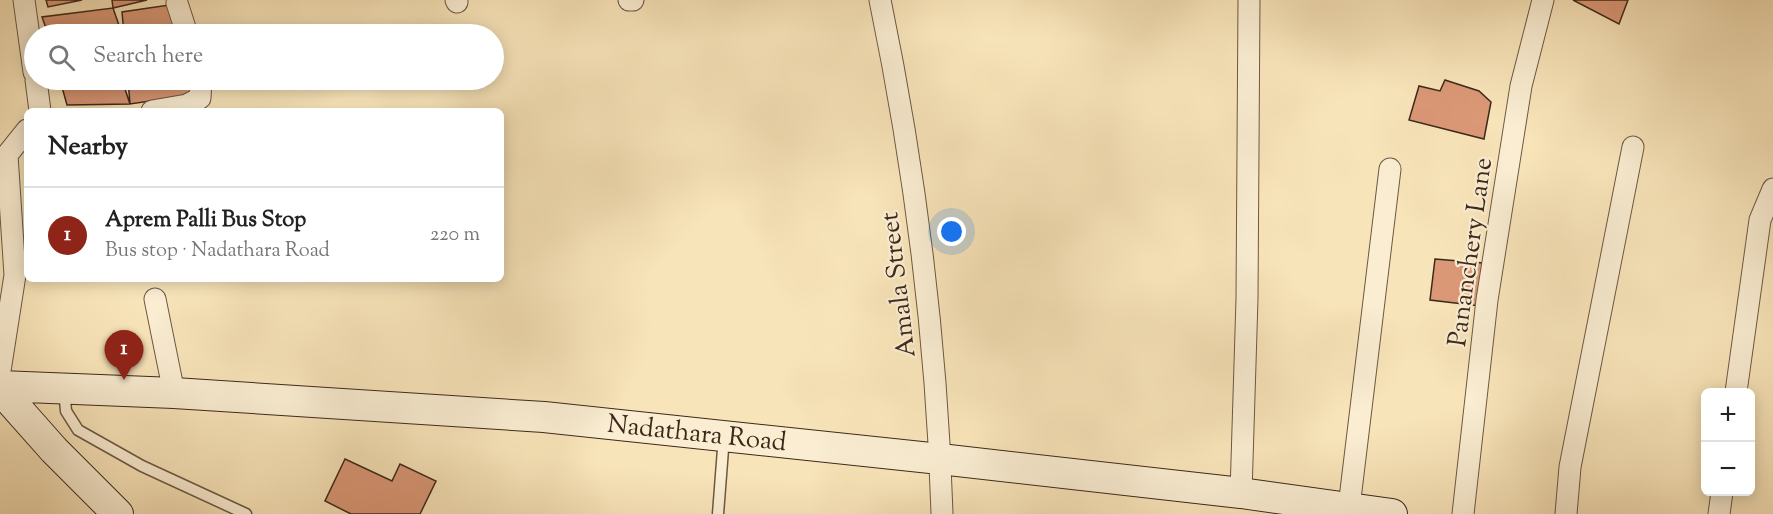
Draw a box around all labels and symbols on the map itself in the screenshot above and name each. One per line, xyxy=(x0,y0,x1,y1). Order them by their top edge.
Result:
street label: Pananchery Lane xyxy=(1440,155,1503,349)
street label: Amala Street xyxy=(872,210,927,360)
your location xyxy=(937,217,966,246)
pin: 1 xyxy=(104,330,144,380)
street label: Nadathara Road xyxy=(605,407,789,462)

